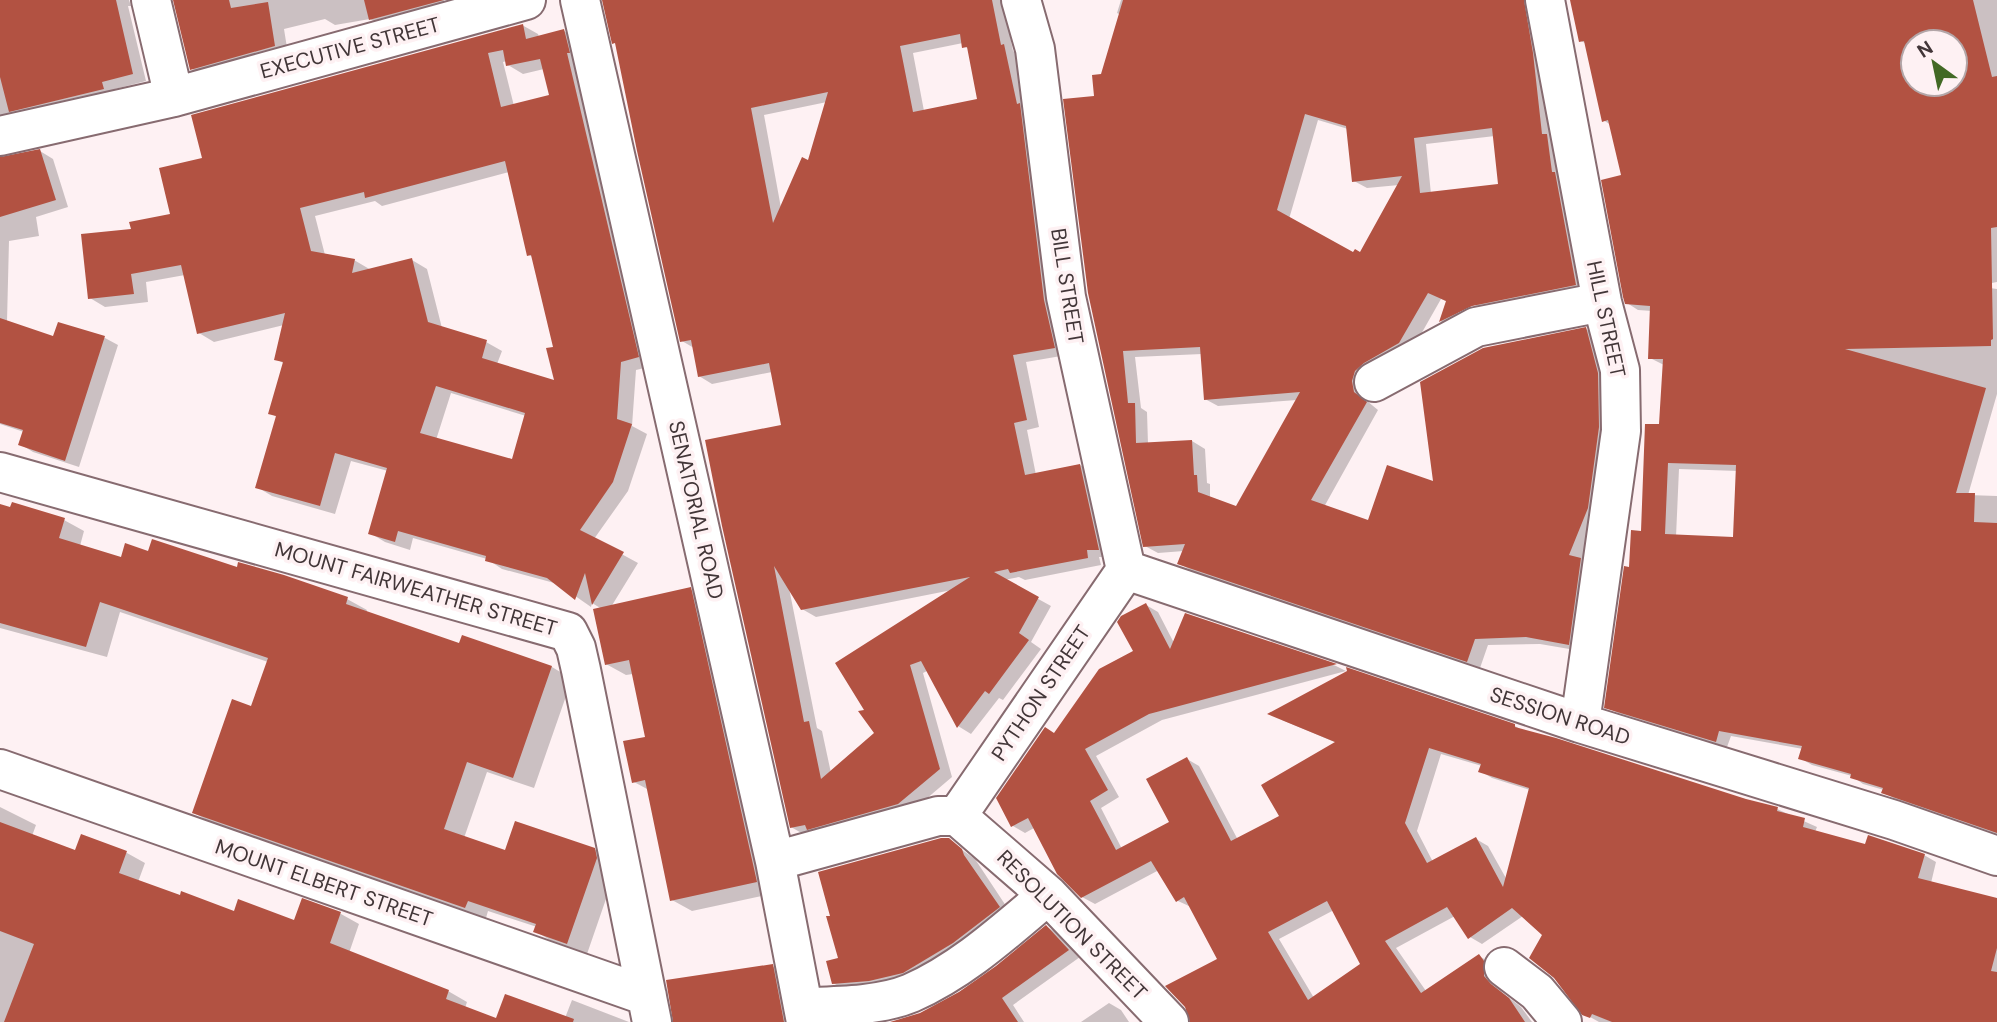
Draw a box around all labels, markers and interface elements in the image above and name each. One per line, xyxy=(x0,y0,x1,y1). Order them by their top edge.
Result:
street label: EXECUTIVE STREET xyxy=(257,10,443,85)
north arrow xyxy=(1899,28,1969,98)
text: N xyxy=(1912,35,1938,63)
street label: BILL STREET xyxy=(1044,226,1090,346)
street label: HILL STREET xyxy=(1580,258,1632,380)
street label: SENATORIAL ROAD xyxy=(662,418,730,602)
street label: MOUNT FAIRWEATHER STREET xyxy=(272,535,561,643)
street label: PYTHON STREET xyxy=(985,619,1097,766)
street label: SESSION ROAD xyxy=(1486,680,1634,752)
street label: MOUNT ELBERT STREET xyxy=(211,833,437,933)
street label: RESOLUTION STREET xyxy=(991,844,1153,1006)

